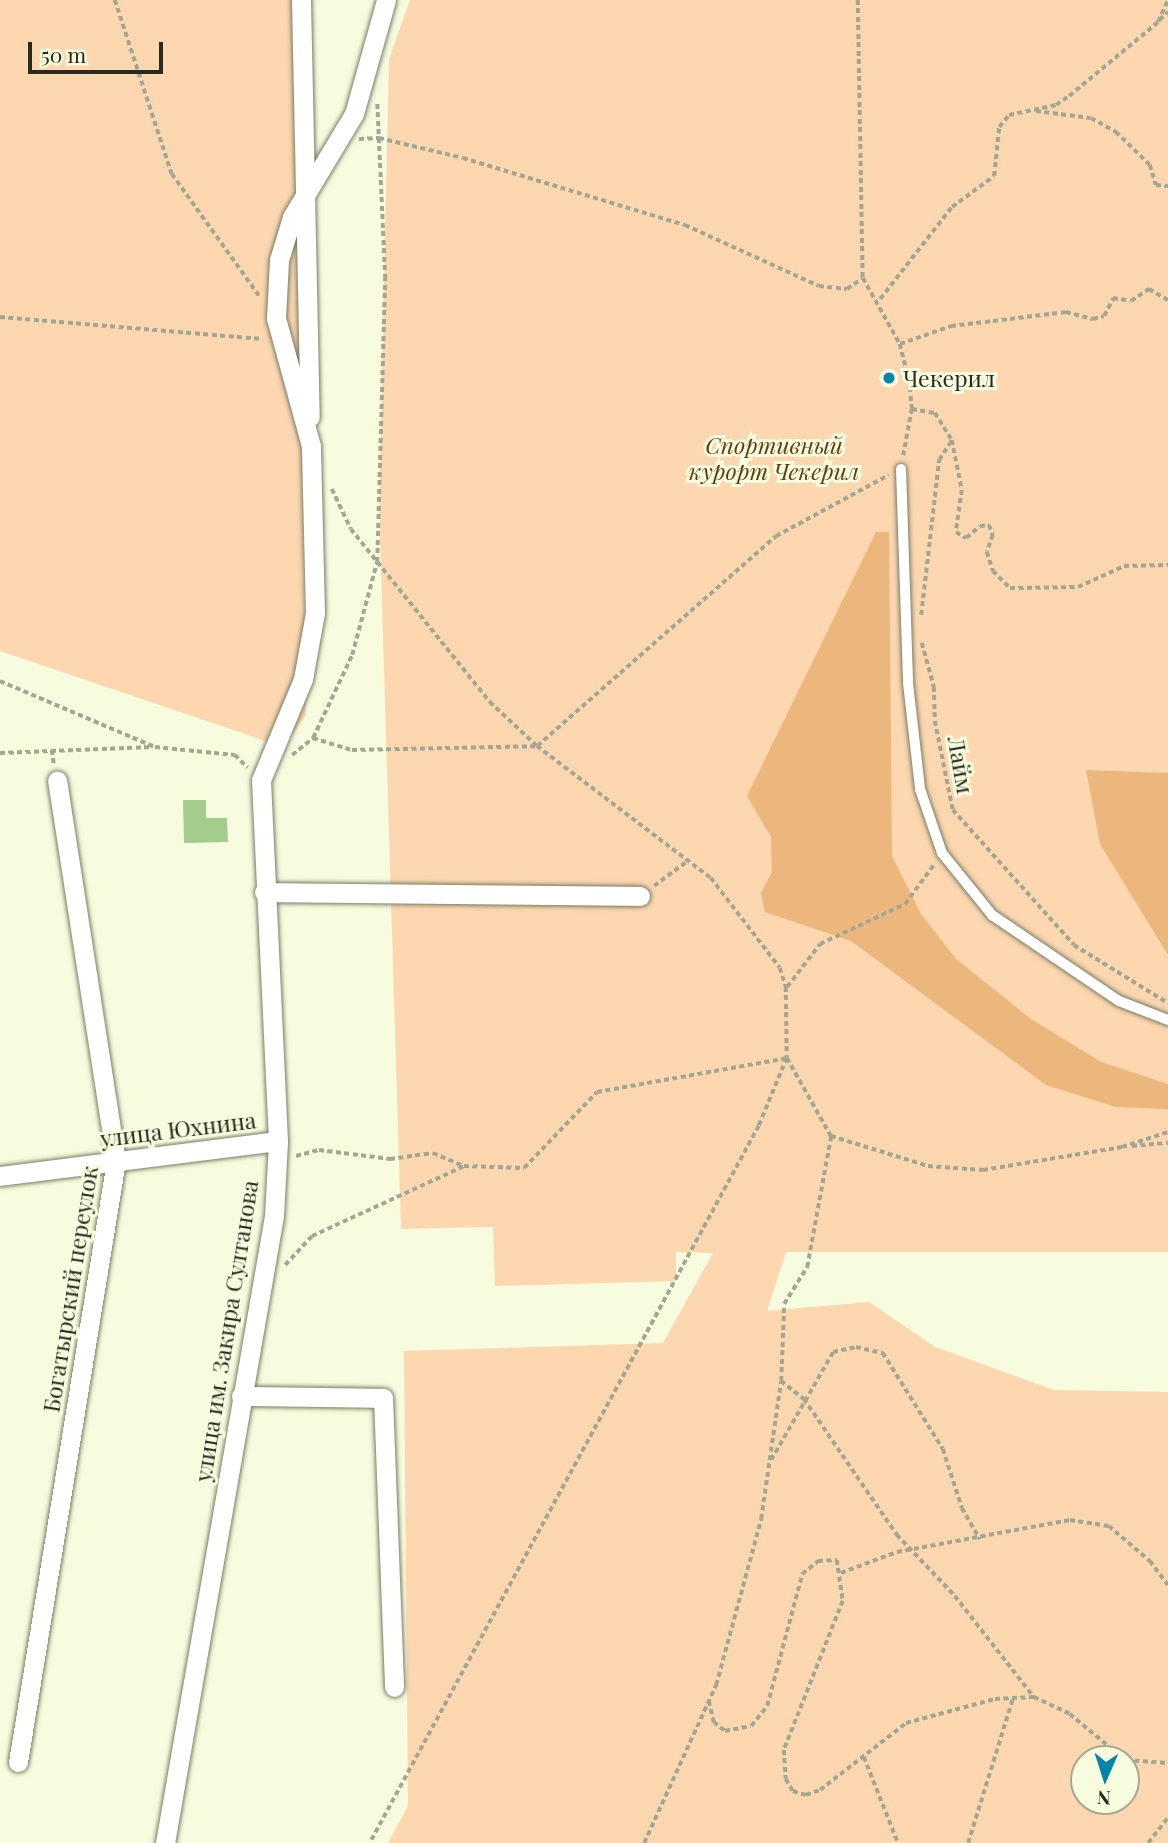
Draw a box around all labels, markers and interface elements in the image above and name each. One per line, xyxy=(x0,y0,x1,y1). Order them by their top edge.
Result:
scale bar xyxy=(32,28,166,72)
text: 50 m xyxy=(41,40,86,68)
place label: Чекерил xyxy=(903,364,995,392)
marker: Чекерил xyxy=(881,370,897,386)
park label: Спортивный курорт Чекерил xyxy=(689,431,859,485)
street label: Лайм xyxy=(942,734,980,796)
street label: улица Юхнина xyxy=(99,1106,257,1152)
street label: Богатырский переулок xyxy=(37,1164,103,1414)
street label: улица им. Закира Султанова xyxy=(189,1178,263,1484)
north arrow xyxy=(1070,1745,1140,1815)
text: N xyxy=(1096,1786,1112,1812)

